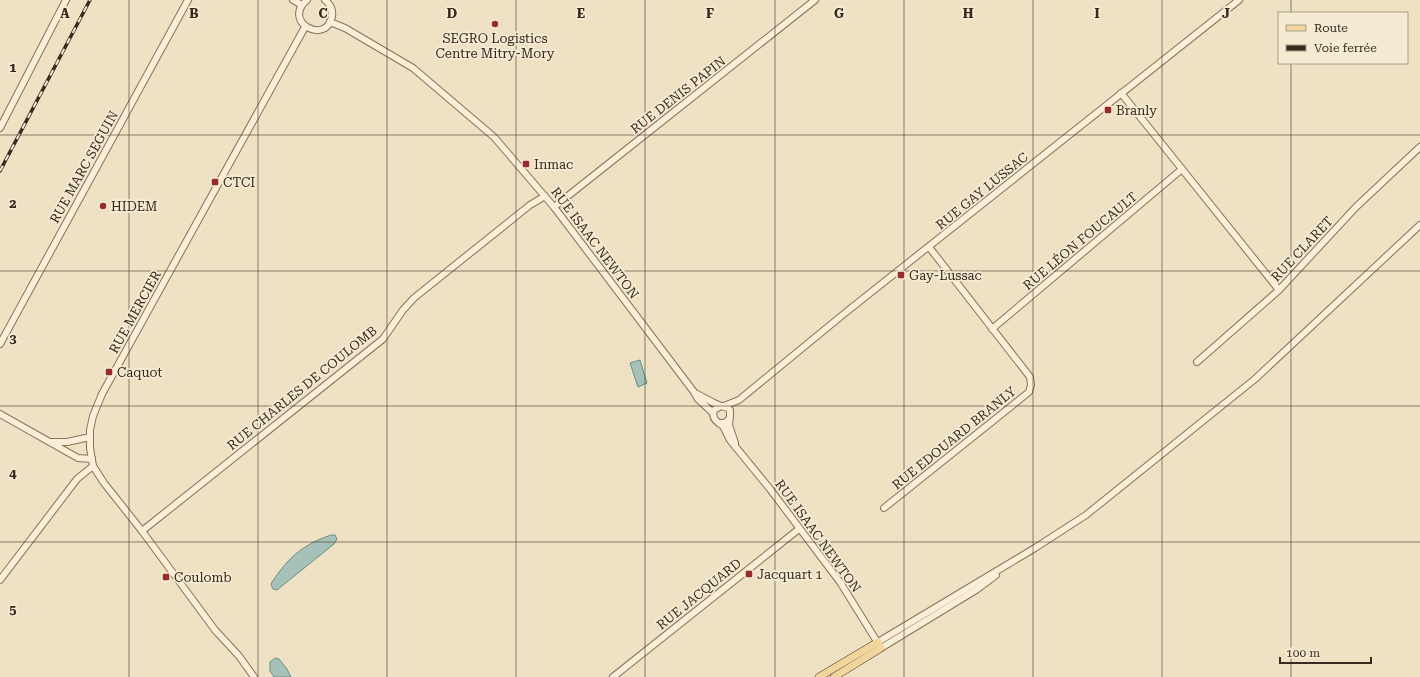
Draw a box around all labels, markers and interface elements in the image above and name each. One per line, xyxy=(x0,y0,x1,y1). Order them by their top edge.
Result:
text: A xyxy=(60,6,70,21)
text: B xyxy=(189,6,199,21)
text: C xyxy=(318,6,328,21)
text: D xyxy=(447,6,457,21)
text: E xyxy=(577,6,585,21)
text: F xyxy=(706,6,714,21)
text: G xyxy=(834,6,844,21)
text: H xyxy=(963,6,974,21)
text: I xyxy=(1094,6,1100,21)
text: J xyxy=(1222,6,1230,21)
legend xyxy=(1278,12,1408,64)
marker: SEGRO Logistics Centre Mitry-Mory xyxy=(490,19,500,29)
text: Route xyxy=(1314,21,1348,35)
place label: SEGRO Logistics Centre Mitry-Mory xyxy=(435,31,555,61)
text: Voie ferrée xyxy=(1314,41,1377,55)
street label: RUE DENIS PAPIN xyxy=(628,53,728,137)
text: 1 xyxy=(9,60,17,75)
place label: Branly xyxy=(1116,103,1157,118)
marker: Branly xyxy=(1103,105,1113,115)
street label: RUE MARC SEGUIN xyxy=(47,108,121,226)
street label: RUE GAY LUSSAC xyxy=(933,149,1031,233)
place label: Inmac xyxy=(534,157,573,172)
marker: Inmac xyxy=(521,159,531,169)
place label: CTCI xyxy=(223,175,255,190)
marker: CTCI xyxy=(210,177,220,187)
street label: RUE ISAAC NEWTON xyxy=(548,184,642,302)
street label: RUE LÉON FOUCAULT xyxy=(1019,188,1140,293)
text: 2 xyxy=(9,196,17,211)
place label: HIDEM xyxy=(111,199,157,214)
marker: HIDEM xyxy=(98,201,108,211)
street label: RUE CLARET xyxy=(1268,213,1336,285)
street label: RUE MERCIER xyxy=(106,268,164,356)
place label: Gay-Lussac xyxy=(909,268,982,283)
marker: Gay-Lussac xyxy=(896,270,906,280)
street label: RUE CHARLES DE COULOMB xyxy=(224,323,380,453)
text: 3 xyxy=(9,331,17,346)
place label: Caquot xyxy=(117,365,163,380)
marker: Caquot xyxy=(104,367,114,377)
street label: RUE EDOUARD BRANLY xyxy=(889,383,1019,492)
text: 4 xyxy=(9,466,17,481)
street label: RUE ISAAC NEWTON xyxy=(772,477,864,595)
street label: RUE JACQUARD xyxy=(654,555,744,633)
place label: Jacquart 1 xyxy=(757,567,823,582)
marker: Jacquart 1 xyxy=(744,569,754,579)
place label: Coulomb xyxy=(174,570,232,585)
marker: Coulomb xyxy=(161,572,171,582)
text: 5 xyxy=(9,602,17,617)
scale bar xyxy=(1280,639,1371,665)
text: 100 m xyxy=(1286,646,1320,660)

